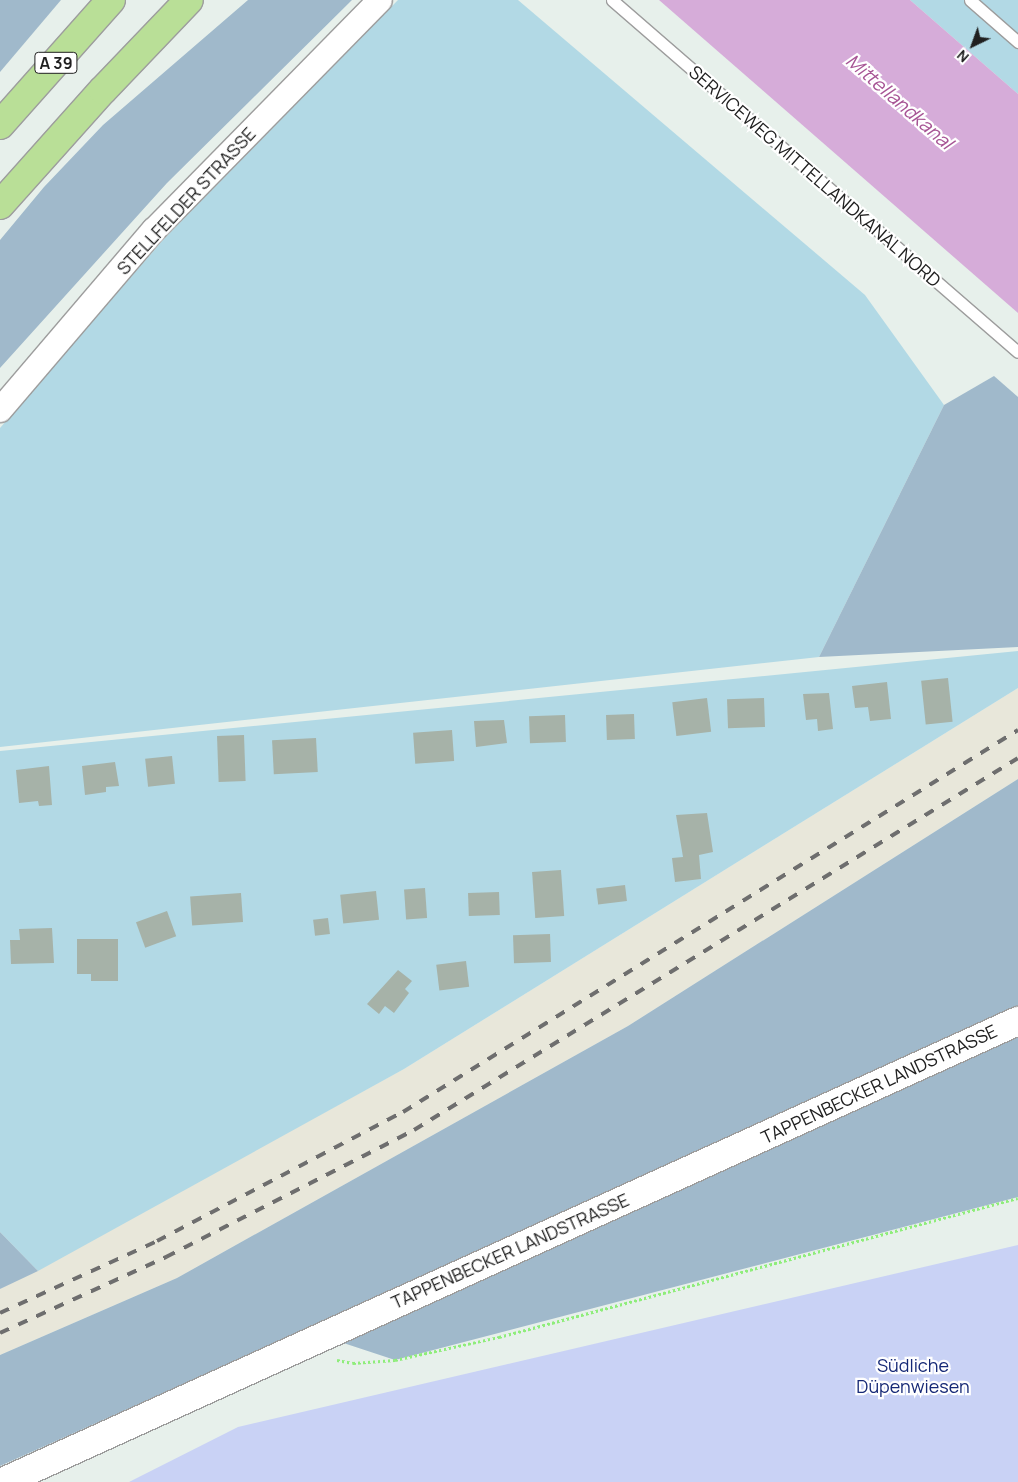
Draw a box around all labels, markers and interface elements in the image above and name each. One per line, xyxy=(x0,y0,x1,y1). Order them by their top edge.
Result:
north arrow xyxy=(948,20,998,70)
text: N xyxy=(953,46,973,67)
road number: A 39 xyxy=(34,49,78,76)
water label: Mittellandkanal xyxy=(841,50,957,154)
street label: SERVICEWEG MITTELLANDKANAL NORD xyxy=(684,60,946,292)
street label: STELLFELDER STRASSE xyxy=(112,123,260,279)
street label: TAPPENBECKER LANDSTRASSE xyxy=(758,1020,1000,1148)
street label: TAPPENBECKER LANDSTRASSE xyxy=(388,1189,632,1313)
park label: Südliche Düpenwiesen xyxy=(856,1355,970,1398)

